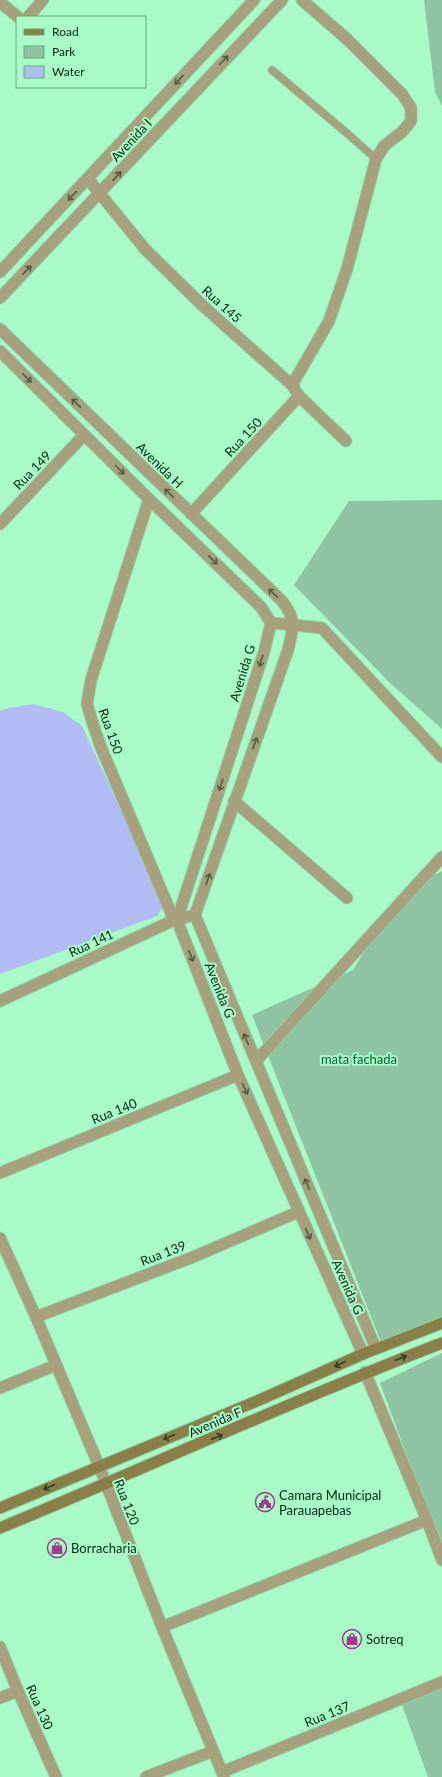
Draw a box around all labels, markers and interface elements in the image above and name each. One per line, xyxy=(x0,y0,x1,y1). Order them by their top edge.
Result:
legend xyxy=(16,16,146,88)
text: Road xyxy=(52,24,79,39)
text: Park xyxy=(52,44,76,59)
one-way arrow xyxy=(219,55,229,65)
text: Water xyxy=(52,64,85,79)
one-way arrow xyxy=(174,75,184,85)
street label: Avenida I xyxy=(107,115,155,165)
one-way arrow xyxy=(112,171,121,181)
one-way arrow xyxy=(67,191,77,201)
one-way arrow xyxy=(22,265,32,275)
street label: Rua 145 xyxy=(199,282,245,326)
one-way arrow xyxy=(23,373,32,383)
one-way arrow xyxy=(71,398,81,408)
street label: Rua 150 xyxy=(221,414,265,460)
street label: Avenida H xyxy=(133,439,187,491)
street label: Rua 149 xyxy=(10,447,54,493)
one-way arrow xyxy=(115,465,124,475)
one-way arrow xyxy=(164,488,174,498)
one-way arrow xyxy=(208,556,218,565)
one-way arrow xyxy=(268,588,278,598)
street label: Avenida G xyxy=(226,643,258,703)
one-way arrow xyxy=(257,654,264,667)
street label: Rua 150 xyxy=(95,706,127,756)
one-way arrow xyxy=(252,737,260,749)
one-way arrow xyxy=(217,778,224,791)
one-way arrow xyxy=(204,873,212,885)
street label: Rua 141 xyxy=(66,926,116,960)
one-way arrow xyxy=(188,949,196,961)
street label: Avenida G xyxy=(202,960,238,1020)
one-way arrow xyxy=(242,1033,250,1045)
park label: mata fachada xyxy=(321,1051,397,1067)
one-way arrow xyxy=(242,1083,249,1095)
street label: Rua 140 xyxy=(89,1095,139,1127)
one-way arrow xyxy=(303,1179,311,1191)
one-way arrow xyxy=(305,1228,312,1240)
street label: Rua 139 xyxy=(138,1237,188,1269)
street label: Avenida G xyxy=(329,1257,367,1317)
one-way arrow xyxy=(395,1354,407,1362)
one-way arrow xyxy=(335,1361,347,1368)
street label: Avenida F xyxy=(186,1404,244,1440)
one-way arrow xyxy=(210,1432,222,1440)
one-way arrow xyxy=(164,1434,176,1442)
street label: Rua 120 xyxy=(111,1477,143,1527)
one-way arrow xyxy=(43,1484,55,1491)
place label: Camara Municipal Parauapebas xyxy=(279,1487,381,1518)
public building icon: Camara Municipal Parauapebas xyxy=(254,1491,276,1513)
shop icon: Borracharia xyxy=(46,1537,68,1559)
place label: Borracharia xyxy=(71,1540,137,1556)
shop icon: Sotreq xyxy=(341,1628,363,1650)
place label: Sotreq xyxy=(366,1631,404,1647)
street label: Rua 130 xyxy=(23,1682,57,1732)
street label: Rua 137 xyxy=(302,1698,352,1730)

